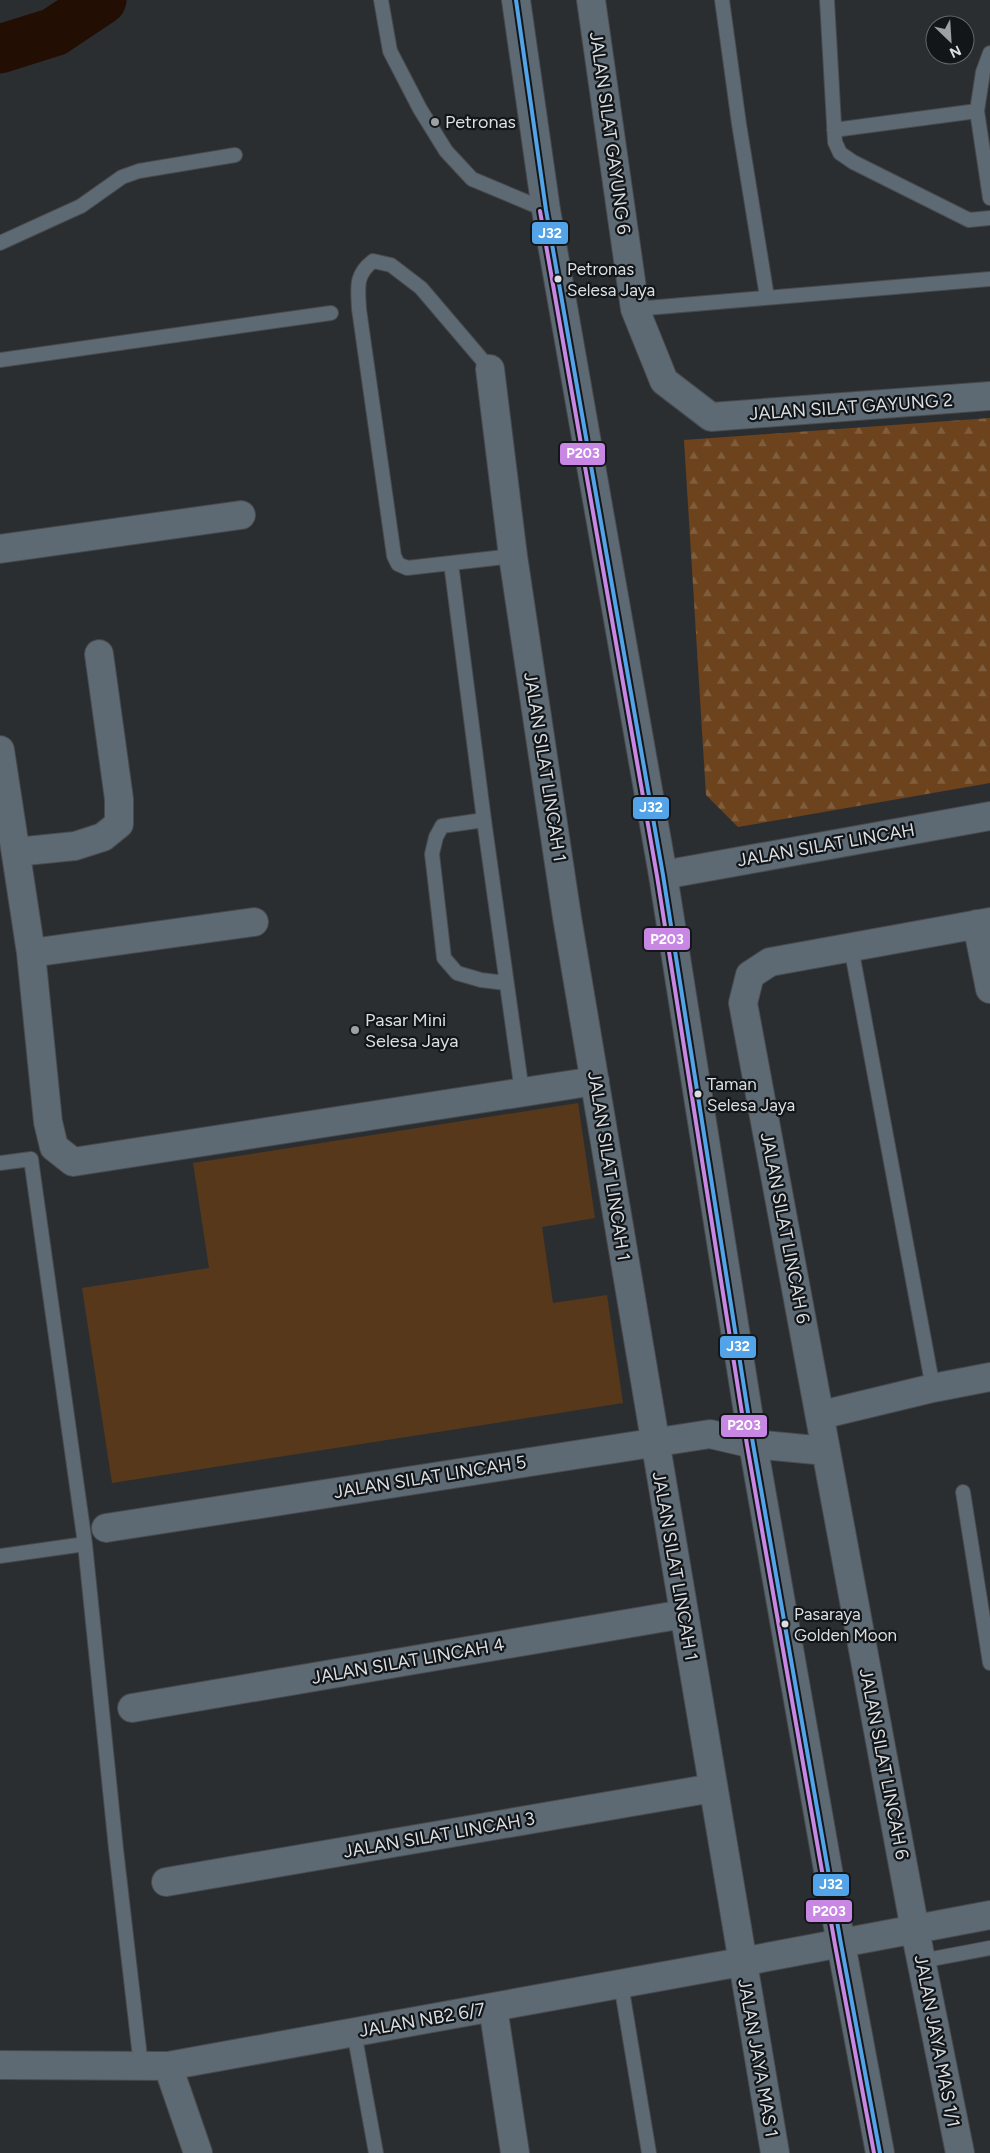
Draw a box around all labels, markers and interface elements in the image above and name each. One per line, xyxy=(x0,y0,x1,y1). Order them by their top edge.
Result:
north arrow xyxy=(925,15,975,65)
street label: JALAN SILAT GAYUNG 6 xyxy=(585,30,635,236)
text: N xyxy=(947,41,964,61)
place label: Petronas xyxy=(445,111,516,133)
marker: Petronas xyxy=(429,116,441,128)
line badge: J32 xyxy=(531,221,569,245)
text: J32 xyxy=(538,225,562,242)
place label: Petronas Selesa Jaya xyxy=(567,259,655,300)
marker: Petronas Selesa Jaya xyxy=(553,274,563,284)
street label: JALAN SILAT GAYUNG 2 xyxy=(748,389,954,425)
line badge: P203 xyxy=(559,442,606,466)
text: P203 xyxy=(566,445,600,462)
street label: JALAN SILAT LINCAH 1 xyxy=(519,671,571,863)
line badge: J32 xyxy=(632,796,670,820)
text: J32 xyxy=(639,799,663,816)
street label: JALAN SILAT LINCAH xyxy=(736,819,916,871)
line badge: P203 xyxy=(643,927,691,951)
text: P203 xyxy=(650,931,684,948)
place label: Pasar Mini Selesa Jaya xyxy=(365,1009,458,1052)
marker: Pasar Mini Selesa Jaya xyxy=(349,1024,361,1036)
street label: JALAN SILAT LINCAH 1 xyxy=(583,1070,635,1262)
place label: Taman Selesa Jaya xyxy=(707,1074,795,1115)
marker: Taman Selesa Jaya xyxy=(693,1089,703,1099)
street label: JALAN SILAT LINCAH 6 xyxy=(756,1130,814,1326)
line badge: J32 xyxy=(719,1335,757,1359)
text: J32 xyxy=(726,1338,750,1355)
line badge: P203 xyxy=(720,1414,768,1438)
text: P203 xyxy=(727,1417,761,1434)
street label: JALAN SILAT LINCAH 5 xyxy=(332,1451,528,1503)
street label: JALAN SILAT LINCAH 1 xyxy=(648,1470,702,1662)
place label: Pasaraya Golden Moon xyxy=(794,1604,897,1645)
marker: Pasaraya Golden Moon xyxy=(780,1619,790,1629)
street label: JALAN SILAT LINCAH 4 xyxy=(310,1633,506,1689)
street label: JALAN SILAT LINCAH 6 xyxy=(855,1666,913,1862)
street label: JALAN SILAT LINCAH 3 xyxy=(342,1807,536,1863)
line badge: J32 xyxy=(812,1873,850,1897)
text: J32 xyxy=(819,1876,843,1893)
line badge: P203 xyxy=(805,1899,853,1923)
text: P203 xyxy=(812,1903,846,1920)
street label: JALAN JAYA MAS 1/1 xyxy=(910,1953,964,2129)
street label: JALAN JAYA MAS 1 xyxy=(733,1977,783,2139)
street label: JALAN NB2 6/7 xyxy=(357,1998,487,2042)

